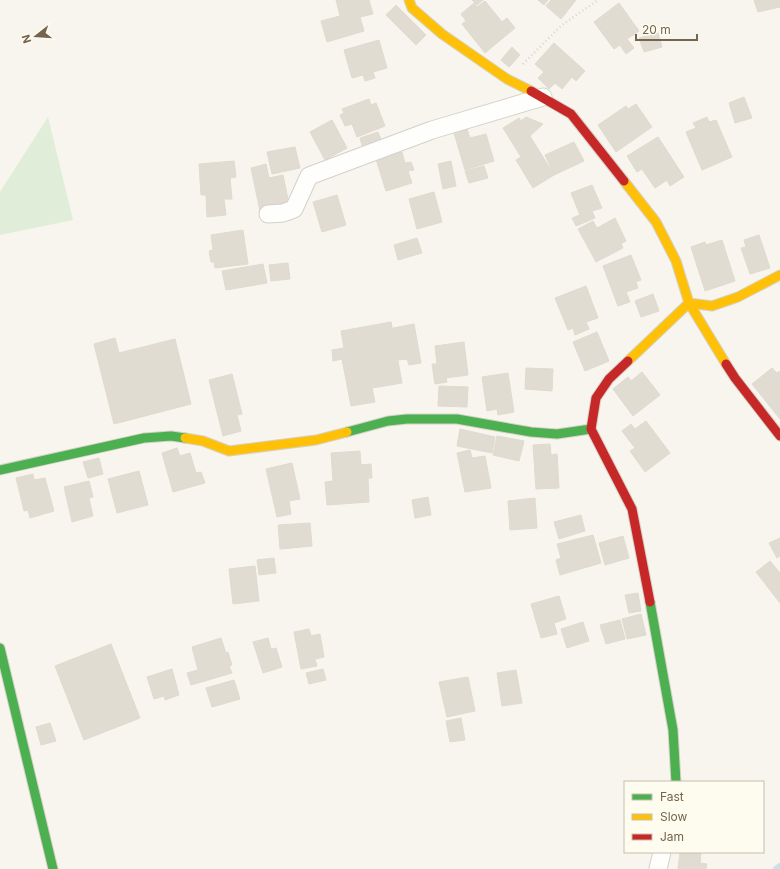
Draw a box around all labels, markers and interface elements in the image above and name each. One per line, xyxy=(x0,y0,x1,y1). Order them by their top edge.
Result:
north arrow xyxy=(16,16,56,56)
scale bar xyxy=(636,16,697,42)
text: 20 m xyxy=(642,22,671,37)
text: N xyxy=(19,33,34,45)
legend xyxy=(624,781,764,853)
text: Fast xyxy=(660,789,684,804)
text: Slow xyxy=(660,809,688,824)
text: Jam xyxy=(660,829,684,844)

